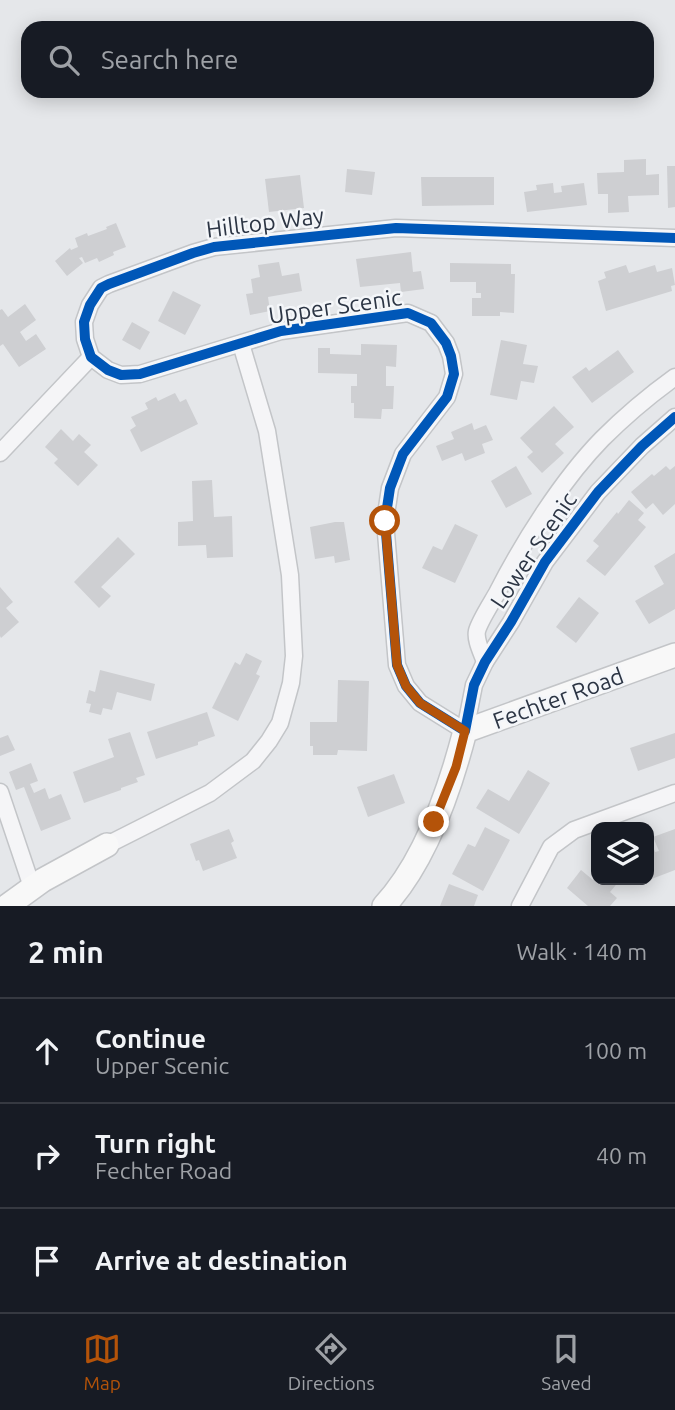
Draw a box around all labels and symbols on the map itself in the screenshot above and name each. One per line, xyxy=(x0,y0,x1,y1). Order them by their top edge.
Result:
street label: Hilltop Way xyxy=(205,202,325,242)
street label: Upper Scenic xyxy=(267,284,403,328)
street label: Lower Scenic xyxy=(485,487,581,613)
route start xyxy=(369,505,400,536)
street label: Fechter Road xyxy=(489,663,627,733)
route end xyxy=(418,806,449,837)

